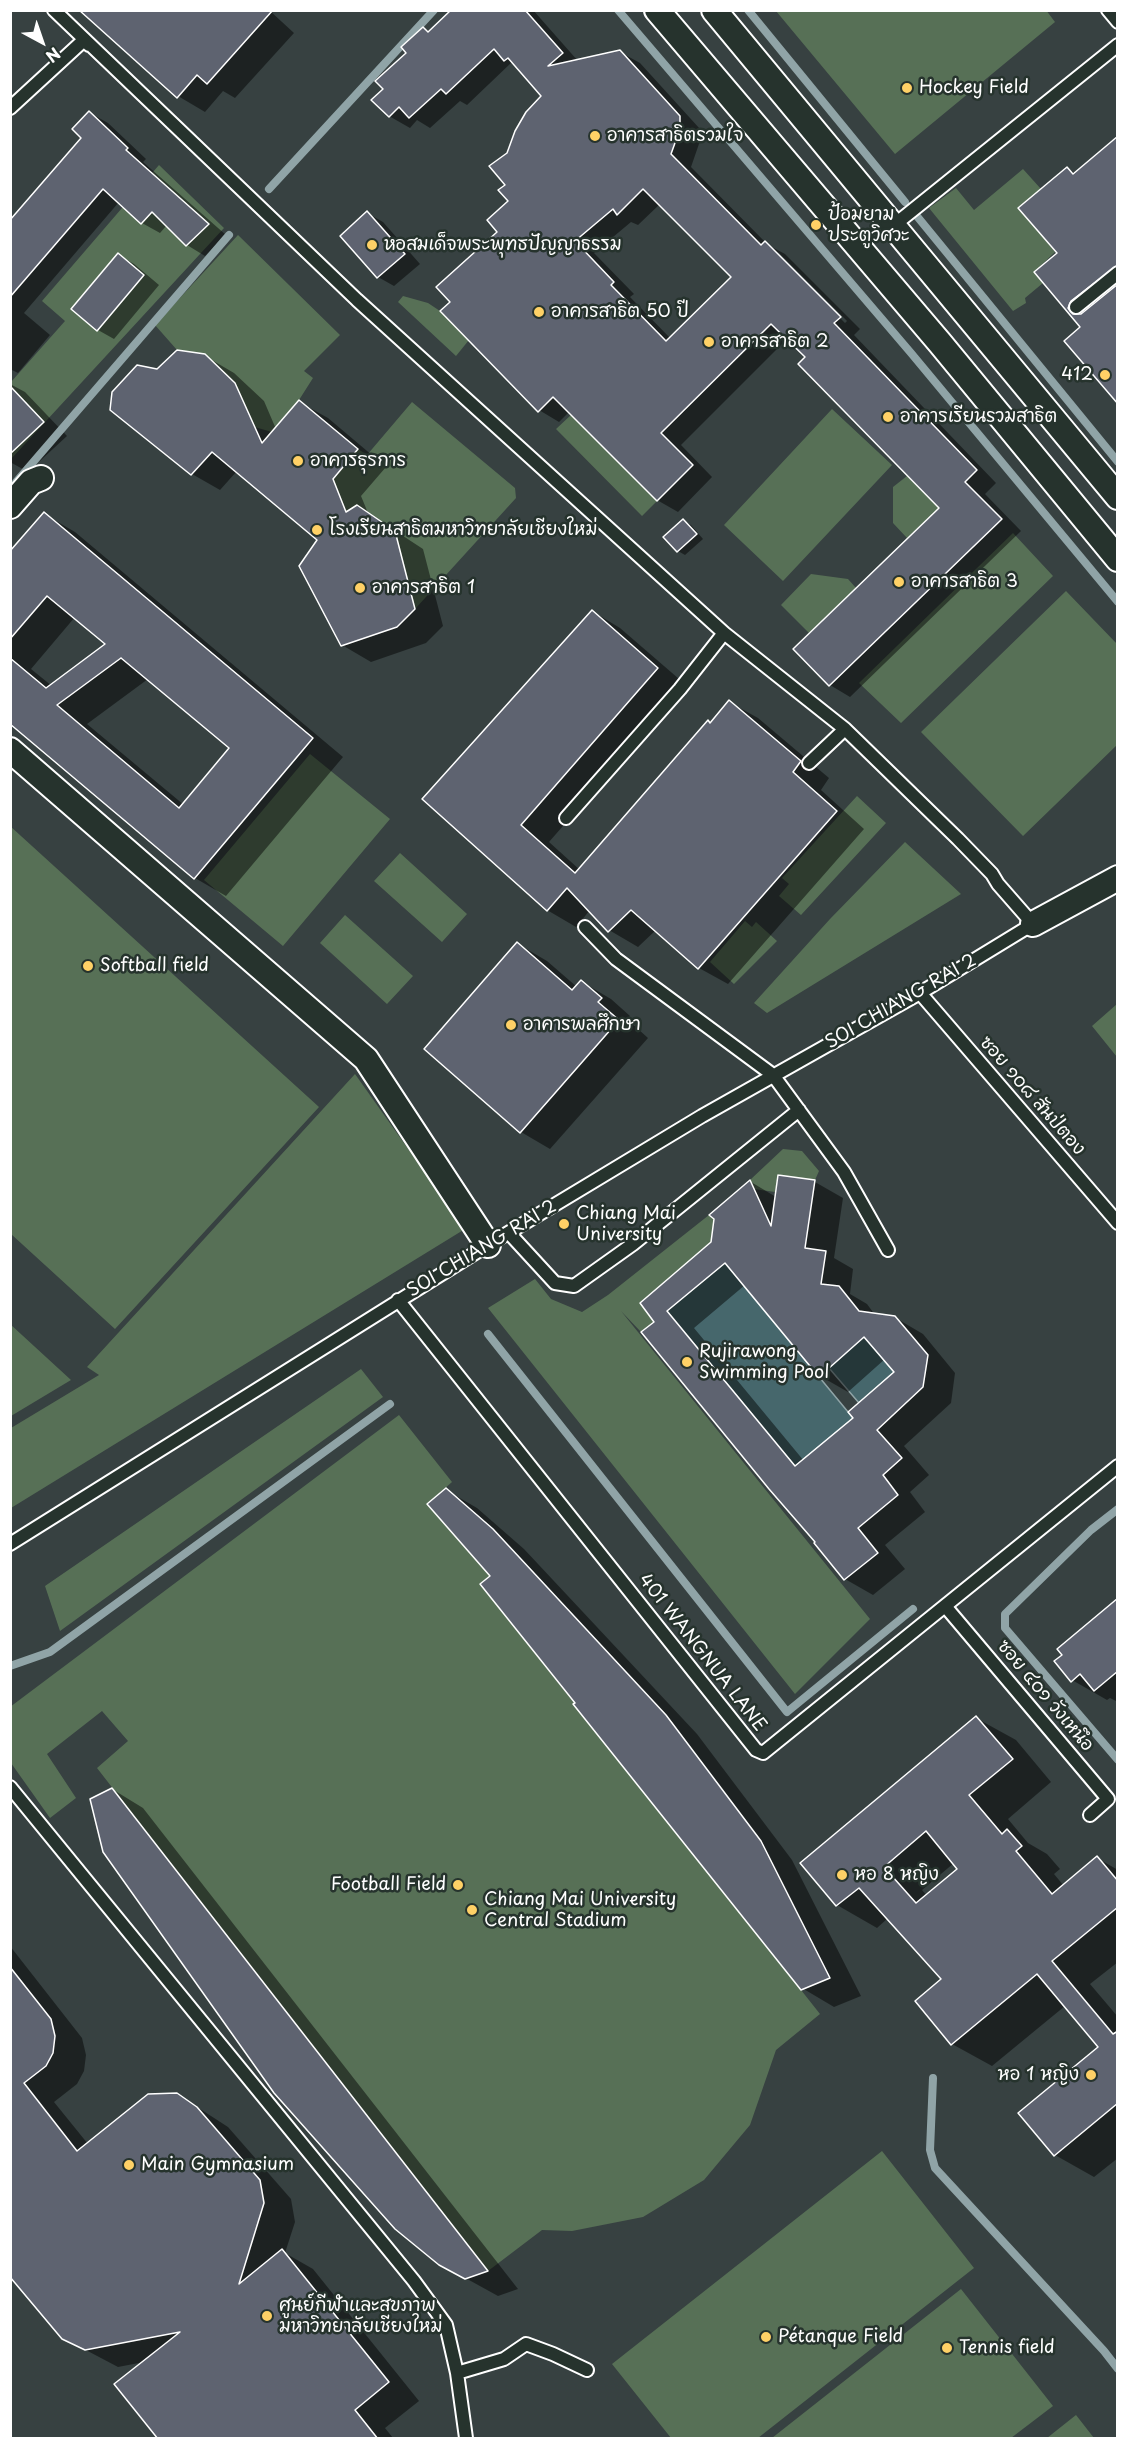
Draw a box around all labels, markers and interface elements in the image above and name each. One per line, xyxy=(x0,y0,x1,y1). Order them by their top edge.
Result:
north arrow xyxy=(12,12,72,72)
text: N xyxy=(41,43,66,69)
place label: Hockey Field xyxy=(919,77,1029,99)
marker: Hockey Field xyxy=(900,81,914,95)
place label: อาคารสาธิตรวมใจ xyxy=(607,125,743,147)
marker: อาคารสาธิตรวมใจ xyxy=(588,129,602,143)
place label: ป้อมยาม ประตูวิศวะ xyxy=(828,204,910,246)
marker: ป้อมยาม ประตูวิศวะ xyxy=(809,218,823,232)
place label: หอสมเด็จพระพุทธปัญญาธรรม xyxy=(384,234,622,256)
marker: หอสมเด็จพระพุทธปัญญาธรรม xyxy=(365,238,379,252)
place label: อาคารสาธิต 50 ปี xyxy=(551,301,689,323)
marker: อาคารสาธิต 50 ปี xyxy=(532,305,546,319)
place label: อาคารสาธิต 2 xyxy=(721,331,829,353)
marker: อาคารสาธิต 2 xyxy=(702,335,716,349)
place label: 412 xyxy=(1061,364,1093,386)
marker: 412 xyxy=(1098,368,1112,382)
place label: อาคารเรียนรวมสาธิต xyxy=(900,406,1057,428)
marker: อาคารเรียนรวมสาธิต xyxy=(881,410,895,424)
place label: อาคารธุรการ xyxy=(310,450,406,472)
marker: อาคารธุรการ xyxy=(291,454,305,468)
place label: โรงเรียนสาธิตมหาวิทยาลัยเชียงใหม่ xyxy=(329,519,597,541)
marker: โรงเรียนสาธิตมหาวิทยาลัยเชียงใหม่ xyxy=(310,523,324,537)
place label: อาคารสาธิต 3 xyxy=(911,571,1018,593)
marker: อาคารสาธิต 3 xyxy=(892,575,906,589)
place label: อาคารสาธิต 1 xyxy=(372,577,475,599)
marker: อาคารสาธิต 1 xyxy=(353,581,367,595)
street label: SOI CHIANG RAI 2 xyxy=(822,950,980,1054)
place label: Softball field xyxy=(100,955,209,977)
marker: Softball field xyxy=(81,959,95,973)
place label: อาคารพลศึกษา xyxy=(523,1014,641,1036)
marker: อาคารพลศึกษา xyxy=(504,1018,518,1032)
street label: ซอย ๑๐๘ สันป่ตอง xyxy=(975,1032,1089,1160)
street label: SOI CHIANG RAI 2 xyxy=(403,1196,561,1302)
place label: Chiang Mai University xyxy=(576,1203,676,1246)
marker: Chiang Mai University xyxy=(557,1217,571,1231)
place label: Rujirawong Swimming Pool xyxy=(699,1341,829,1384)
marker: Rujirawong Swimming Pool xyxy=(680,1355,694,1369)
street label: 401 WANGNUA LANE xyxy=(634,1570,770,1736)
street label: ซอย ๔๐๑ วังเหนึอ xyxy=(992,1636,1098,1756)
place label: หอ 8 หญิง xyxy=(854,1864,939,1886)
marker: หอ 8 หญิง xyxy=(835,1868,849,1882)
place label: Football Field xyxy=(331,1874,446,1896)
marker: Football Field xyxy=(451,1878,465,1892)
place label: Chiang Mai University Central Stadium xyxy=(484,1889,676,1932)
marker: Chiang Mai University Central Stadium xyxy=(465,1903,479,1917)
place label: หอ 1 หญิง xyxy=(997,2064,1079,2086)
marker: หอ 1 หญิง xyxy=(1084,2068,1098,2082)
place label: Main Gymnasium xyxy=(141,2154,294,2176)
marker: Main Gymnasium xyxy=(122,2158,136,2172)
place label: ศูนย์กีฬาและสุขภาพ มหาวิทยาลัยเชียงใหม่ xyxy=(279,2295,442,2338)
marker: ศูนย์กีฬาและสุขภาพ มหาวิทยาลัยเชียงใหม่ xyxy=(260,2309,274,2323)
place label: Pétanque Field xyxy=(778,2326,903,2348)
marker: Pétanque Field xyxy=(759,2330,773,2344)
place label: Tennis field xyxy=(959,2337,1055,2359)
marker: Tennis field xyxy=(940,2341,954,2355)

